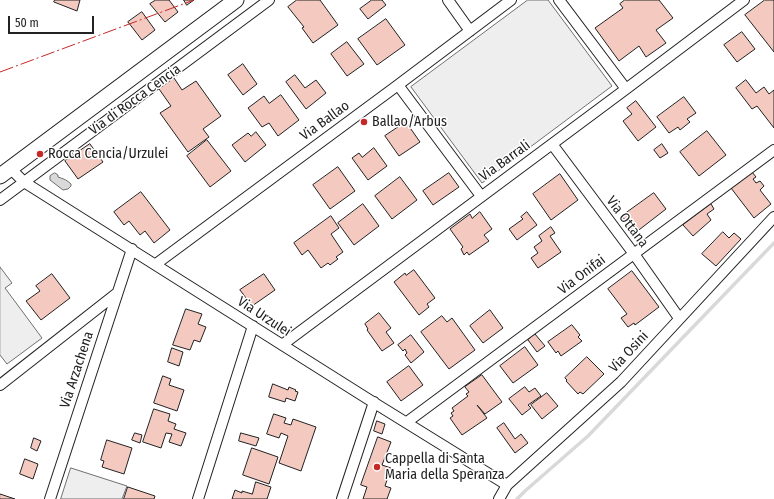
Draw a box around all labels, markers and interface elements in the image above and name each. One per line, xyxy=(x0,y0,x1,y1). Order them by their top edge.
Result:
scale bar xyxy=(10,8,96,34)
text: 50 m xyxy=(15,16,39,30)
street label: Via di Rocca Cencia xyxy=(86,61,184,139)
street label: Via Ballao xyxy=(297,98,353,144)
place label: Ballao/Arbus xyxy=(372,114,447,130)
marker: Ballao/Arbus xyxy=(359,117,369,127)
street label: Via Barrali xyxy=(476,137,534,185)
place label: Rocca Cencia/Urzulei xyxy=(48,146,168,162)
marker: Rocca Cencia/Urzulei xyxy=(35,149,45,159)
street label: Via Ottana xyxy=(602,193,652,251)
street label: Via Onifai xyxy=(555,252,609,298)
street label: Via Urzulei xyxy=(234,293,294,341)
street label: Via Osini xyxy=(606,328,652,376)
street label: Via Arzachena xyxy=(57,330,97,410)
place label: Cappella di Santa Maria della Speranza xyxy=(385,451,504,484)
marker: Cappella di Santa Maria della Speranza xyxy=(372,462,382,472)

